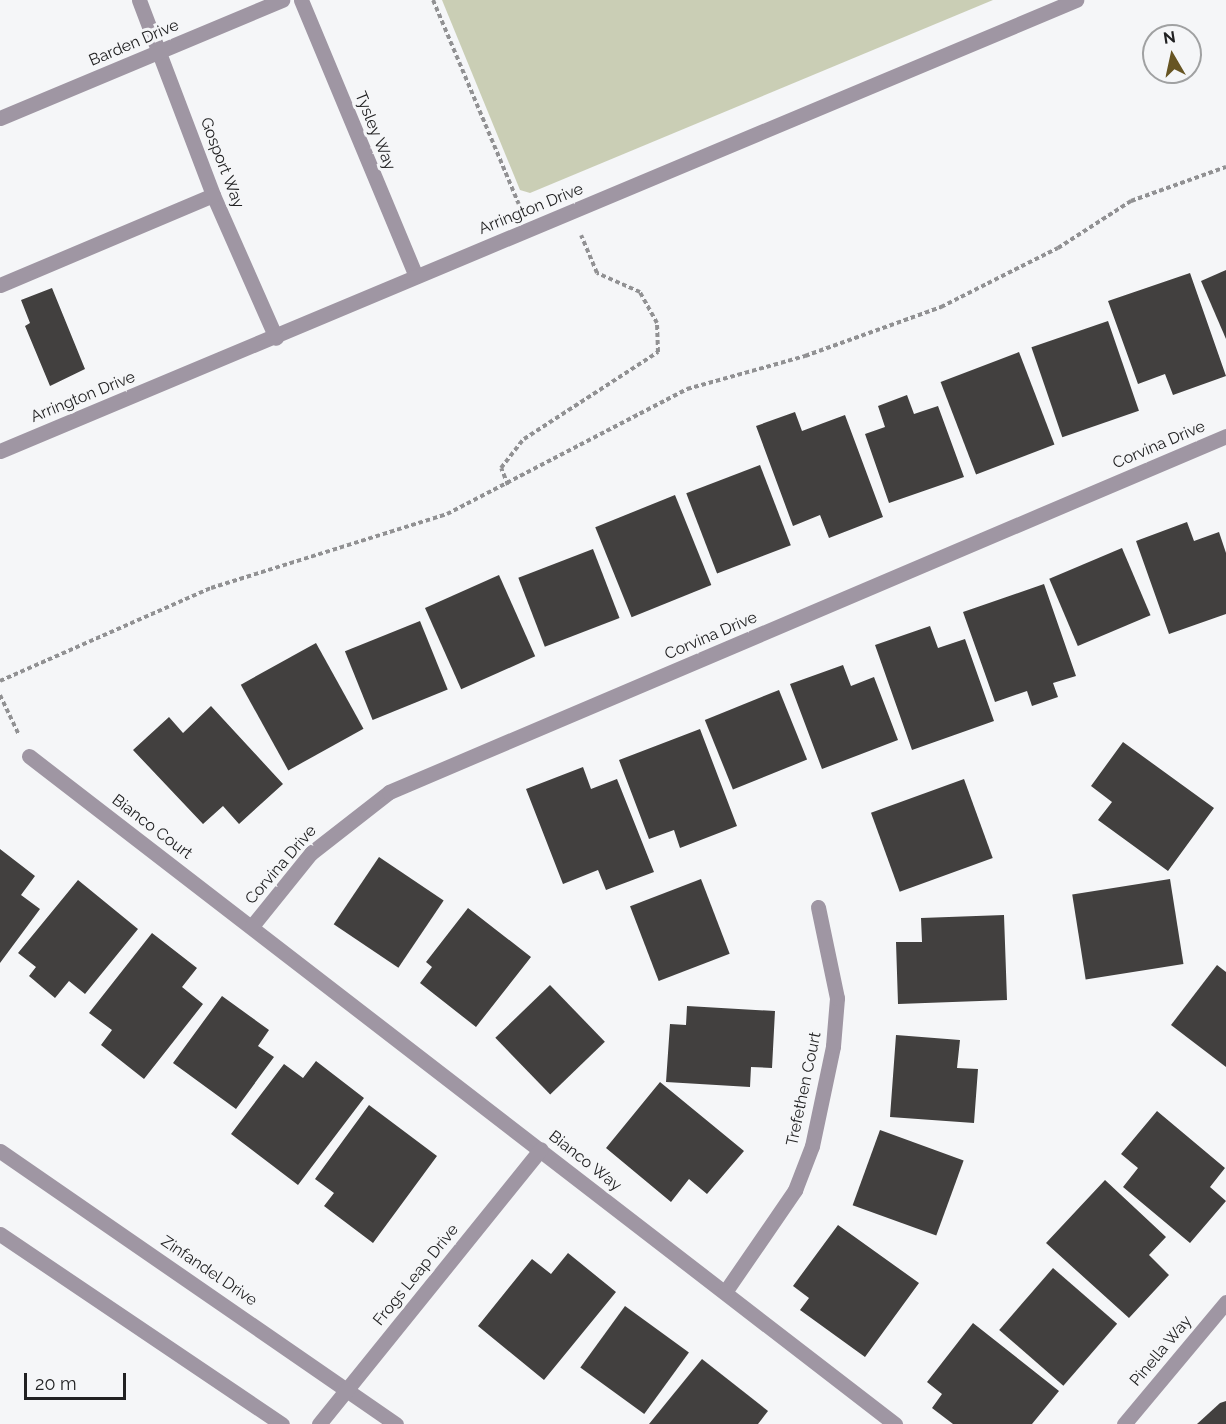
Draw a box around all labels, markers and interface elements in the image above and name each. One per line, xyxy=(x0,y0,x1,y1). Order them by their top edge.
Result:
street label: Barden Drive xyxy=(86,15,182,71)
north arrow xyxy=(1142,24,1202,84)
text: N xyxy=(1162,27,1177,48)
street label: Tysley Way xyxy=(350,88,400,174)
street label: Gosport Way xyxy=(196,115,248,211)
street label: Arrington Drive xyxy=(476,179,586,239)
street label: Arrington Drive xyxy=(28,367,138,427)
street label: Corvina Drive xyxy=(1110,417,1208,473)
street label: Corvina Drive xyxy=(662,608,760,664)
street label: Bianco Court xyxy=(108,791,196,863)
street label: Corvina Drive xyxy=(241,822,321,908)
street label: Trefethen Court xyxy=(783,1030,825,1148)
street label: Bianco Way xyxy=(545,1126,625,1196)
street label: Frogs Leap Drive xyxy=(369,1220,463,1330)
street label: Zinfandel Drive xyxy=(157,1232,261,1310)
street label: Pinella Way xyxy=(1126,1312,1196,1390)
scale bar xyxy=(27,1361,129,1399)
text: 20 m xyxy=(35,1373,77,1394)

